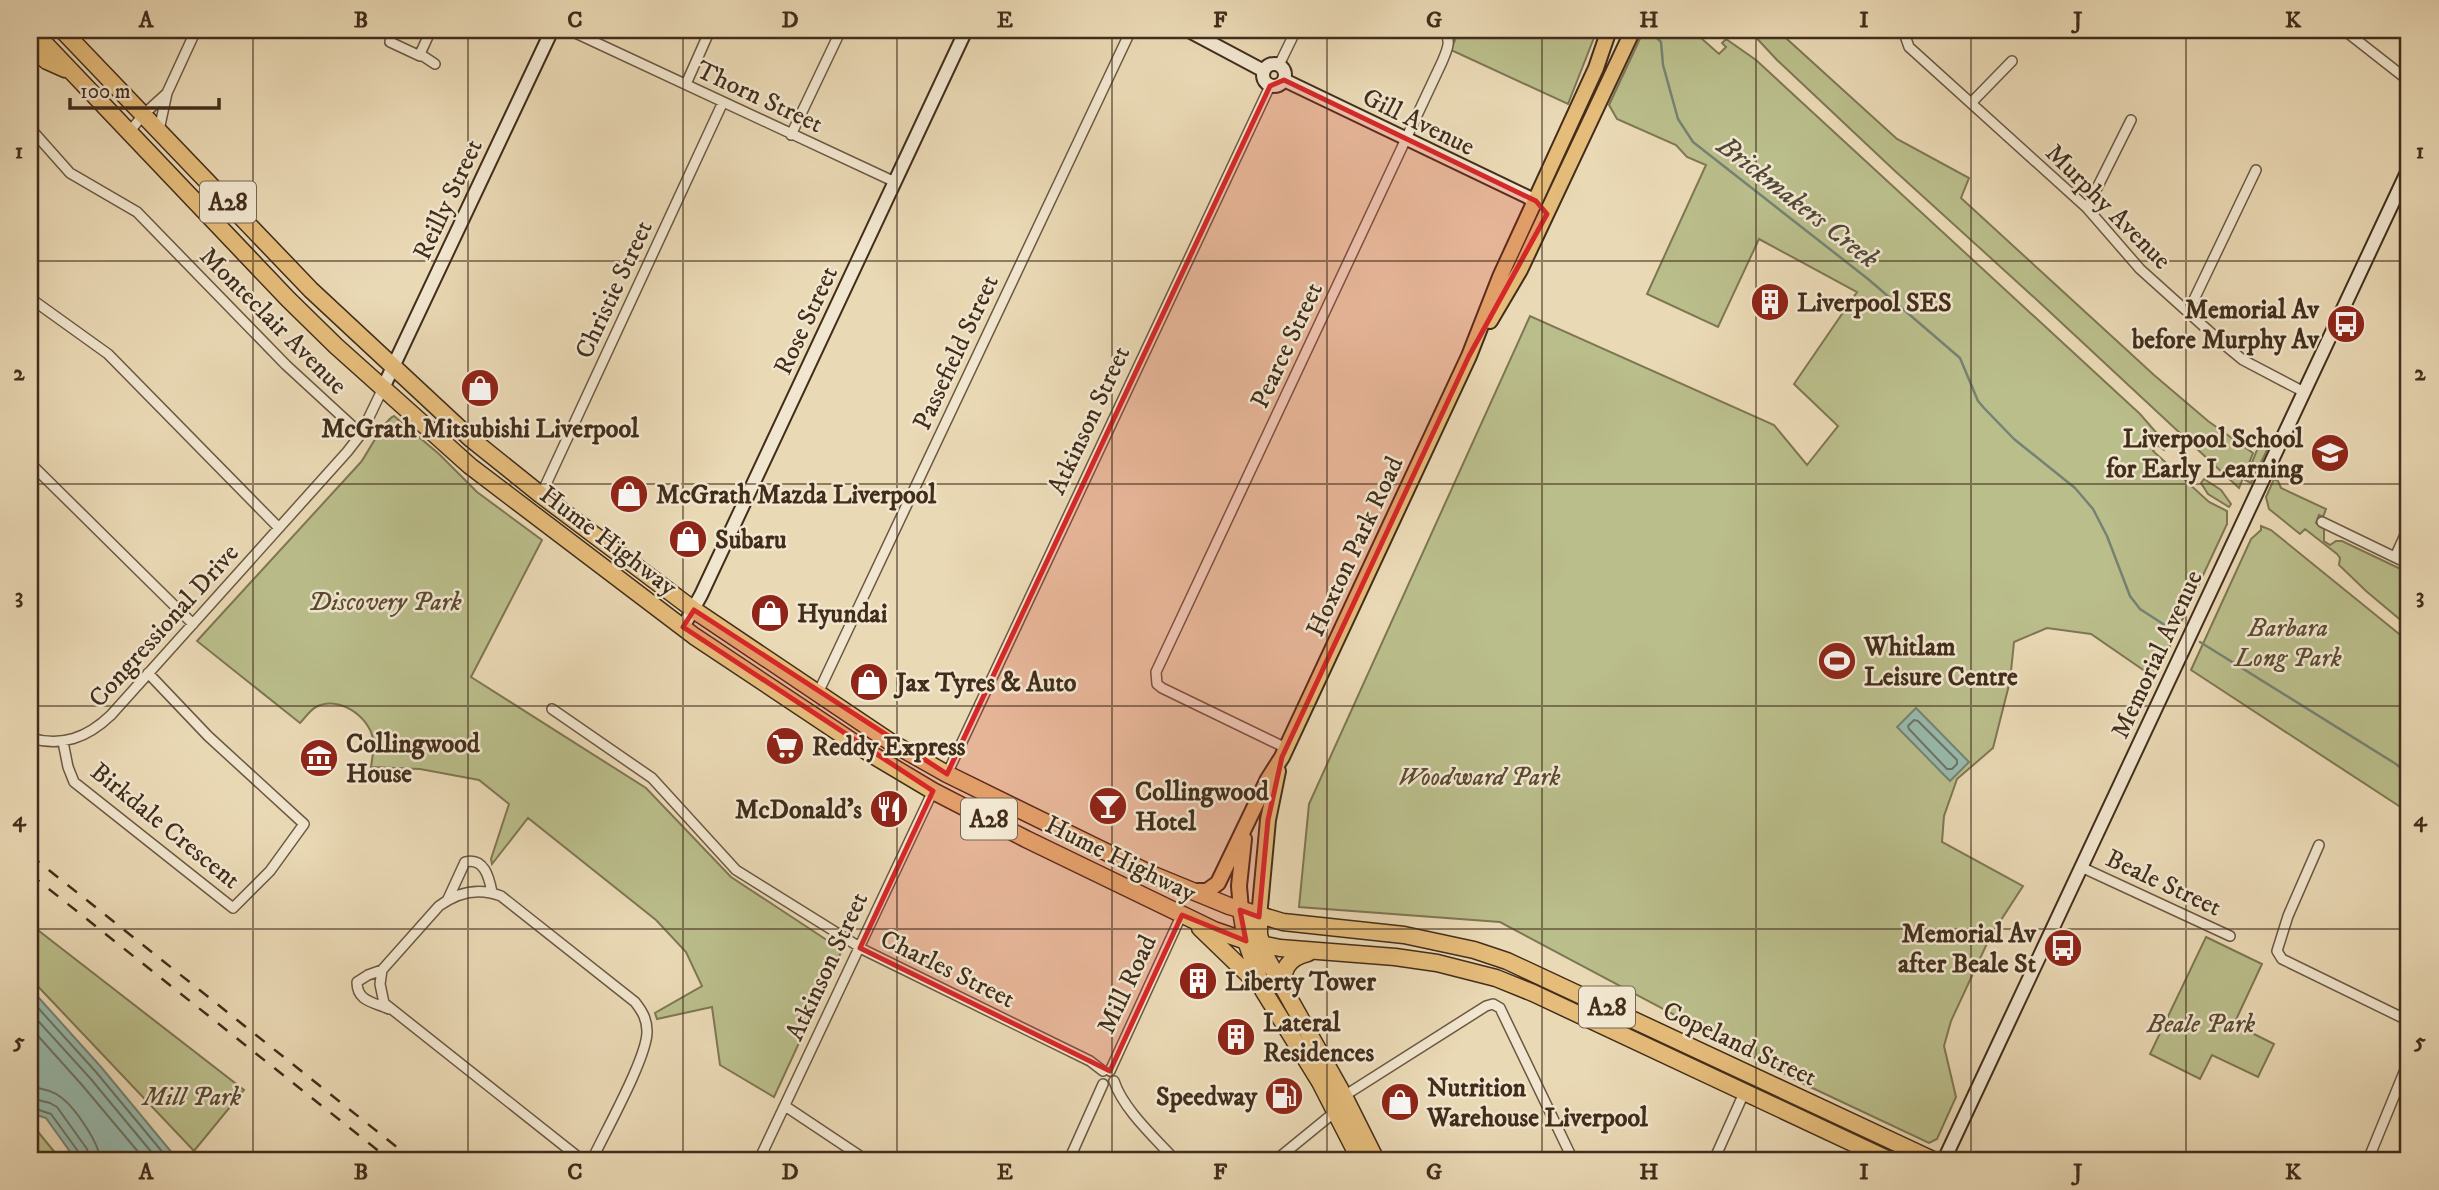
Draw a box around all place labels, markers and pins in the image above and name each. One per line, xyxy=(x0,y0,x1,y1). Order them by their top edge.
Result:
building icon: Liverpool SES xyxy=(1749,281,1791,323)
place label: Liverpool SES xyxy=(1797,287,1952,320)
place label: Memorial Av before Murphy Av xyxy=(2131,294,2320,357)
bus stop icon: Memorial Av before Murphy Av xyxy=(2325,303,2367,345)
shop icon: McGrath Mitsubishi Liverpool xyxy=(459,367,501,409)
place label: McGrath Mitsubishi Liverpool xyxy=(321,413,640,446)
place label: Liverpool School for Early Learning xyxy=(2105,423,2304,486)
school or university icon: Liverpool School for Early Learning xyxy=(2309,432,2351,474)
shop icon: McGrath Mazda Liverpool xyxy=(608,473,650,515)
place label: McGrath Mazda Liverpool xyxy=(656,479,937,512)
shop icon: Subaru xyxy=(667,518,709,560)
place label: Subaru xyxy=(715,524,787,557)
shop icon: Hyundai xyxy=(749,592,791,634)
place label: Hyundai xyxy=(797,598,888,631)
place label: Whitlam Leisure Centre xyxy=(1863,631,2018,694)
sports icon: Whitlam Leisure Centre xyxy=(1816,640,1858,682)
shop icon: Jax Tyres & Auto xyxy=(848,661,890,703)
place label: Jax Tyres & Auto xyxy=(893,667,1077,700)
supermarket icon: Reddy Express xyxy=(764,725,806,767)
place label: Collingwood House xyxy=(346,728,481,791)
place label: Reddy Express xyxy=(812,731,966,764)
museum icon: Collingwood House xyxy=(298,737,340,779)
place label: Collingwood Hotel xyxy=(1135,776,1270,839)
bar icon: Collingwood Hotel xyxy=(1087,785,1129,827)
restaurant icon: McDonald's xyxy=(868,788,910,830)
place label: McDonald's xyxy=(735,794,862,827)
place label: Memorial Av after Beale St xyxy=(1898,918,2037,981)
bus stop icon: Memorial Av after Beale St xyxy=(2042,927,2084,969)
building icon: Liberty Tower xyxy=(1177,960,1219,1002)
place label: Liberty Tower xyxy=(1225,966,1376,999)
place label: Lateral Residences xyxy=(1263,1007,1375,1070)
building icon: Lateral Residences xyxy=(1215,1016,1257,1058)
place label: Nutrition Warehouse Liverpool xyxy=(1426,1072,1649,1135)
fuel station icon: Speedway xyxy=(1263,1075,1305,1117)
place label: Speedway xyxy=(1156,1081,1258,1114)
shop icon: Nutrition Warehouse Liverpool xyxy=(1379,1081,1421,1123)

